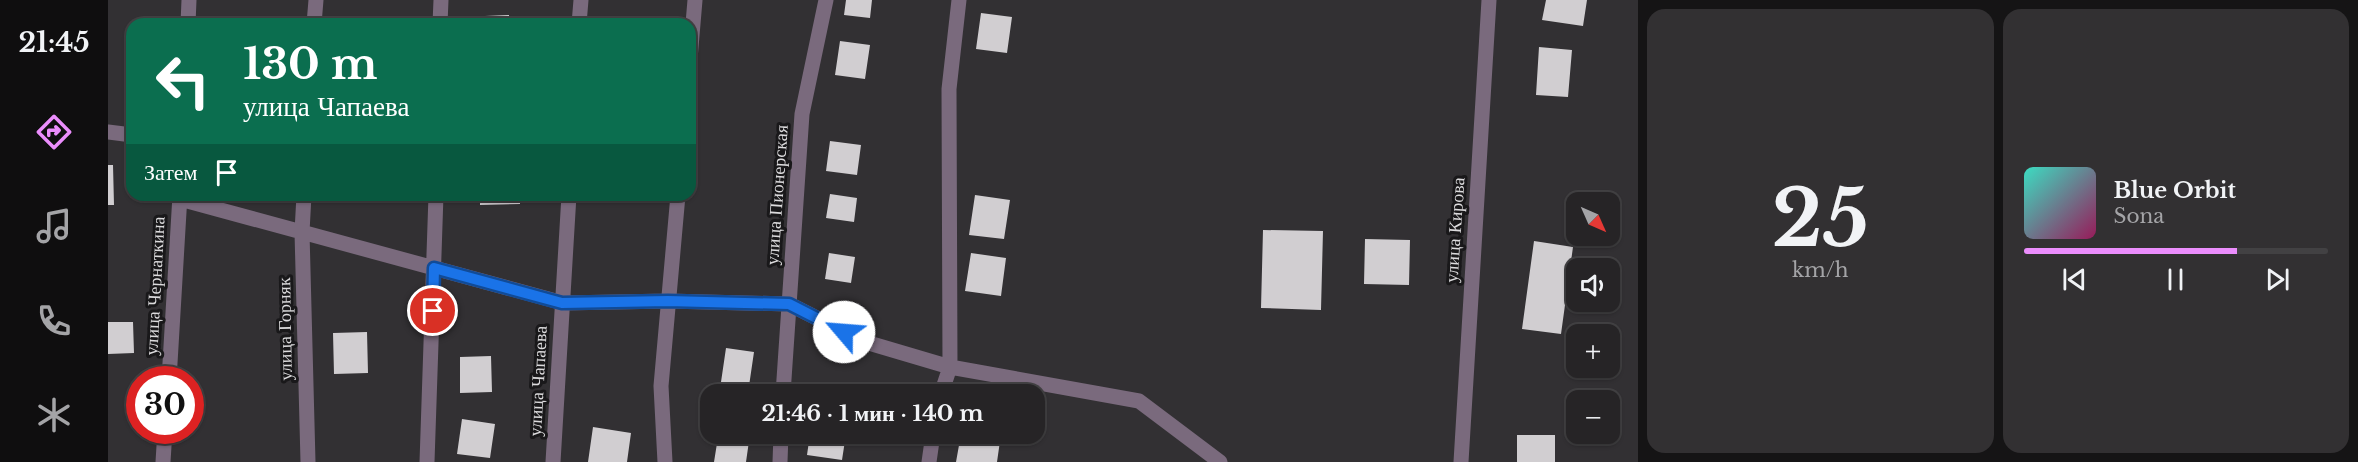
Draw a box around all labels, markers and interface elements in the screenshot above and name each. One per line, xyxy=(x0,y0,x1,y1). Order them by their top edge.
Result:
text: 21:45 xyxy=(18,26,90,59)
text: 130 m xyxy=(243,38,377,90)
icon: left xyxy=(144,42,222,120)
text: улица Чапаева xyxy=(243,90,409,123)
icon: directions xyxy=(33,111,75,153)
street label: улица Пионерская xyxy=(761,124,793,266)
icon: arrive xyxy=(210,156,243,189)
text: Затем xyxy=(144,159,198,186)
text: 25 xyxy=(1772,170,1869,267)
street label: улица Кирова xyxy=(1440,177,1470,283)
text: Blue Orbit xyxy=(2114,177,2236,204)
north arrow xyxy=(1566,192,1620,246)
map controls xyxy=(1566,192,1620,444)
text: Sona xyxy=(2114,204,2164,228)
icon: music xyxy=(33,205,75,247)
street label: улица Чернаткина xyxy=(140,216,170,356)
button: sound xyxy=(1566,258,1620,312)
text: km/h xyxy=(1792,258,1849,282)
icon: previous xyxy=(2058,263,2091,296)
icon: pause xyxy=(2159,263,2192,296)
icon: next xyxy=(2261,263,2294,296)
street label: улица Горняк xyxy=(273,277,297,381)
pin xyxy=(407,285,458,336)
icon: arrive xyxy=(416,294,449,327)
icon: phone xyxy=(33,300,75,342)
position arrow xyxy=(812,300,876,364)
button: + xyxy=(1566,324,1620,378)
street label: улица Чапаева xyxy=(524,325,552,437)
speed limit sign: 30 xyxy=(126,366,204,444)
button: − xyxy=(1566,390,1620,444)
icon: climate xyxy=(33,394,75,436)
text: 21:46 · 1 мин · 140 m xyxy=(761,400,984,427)

